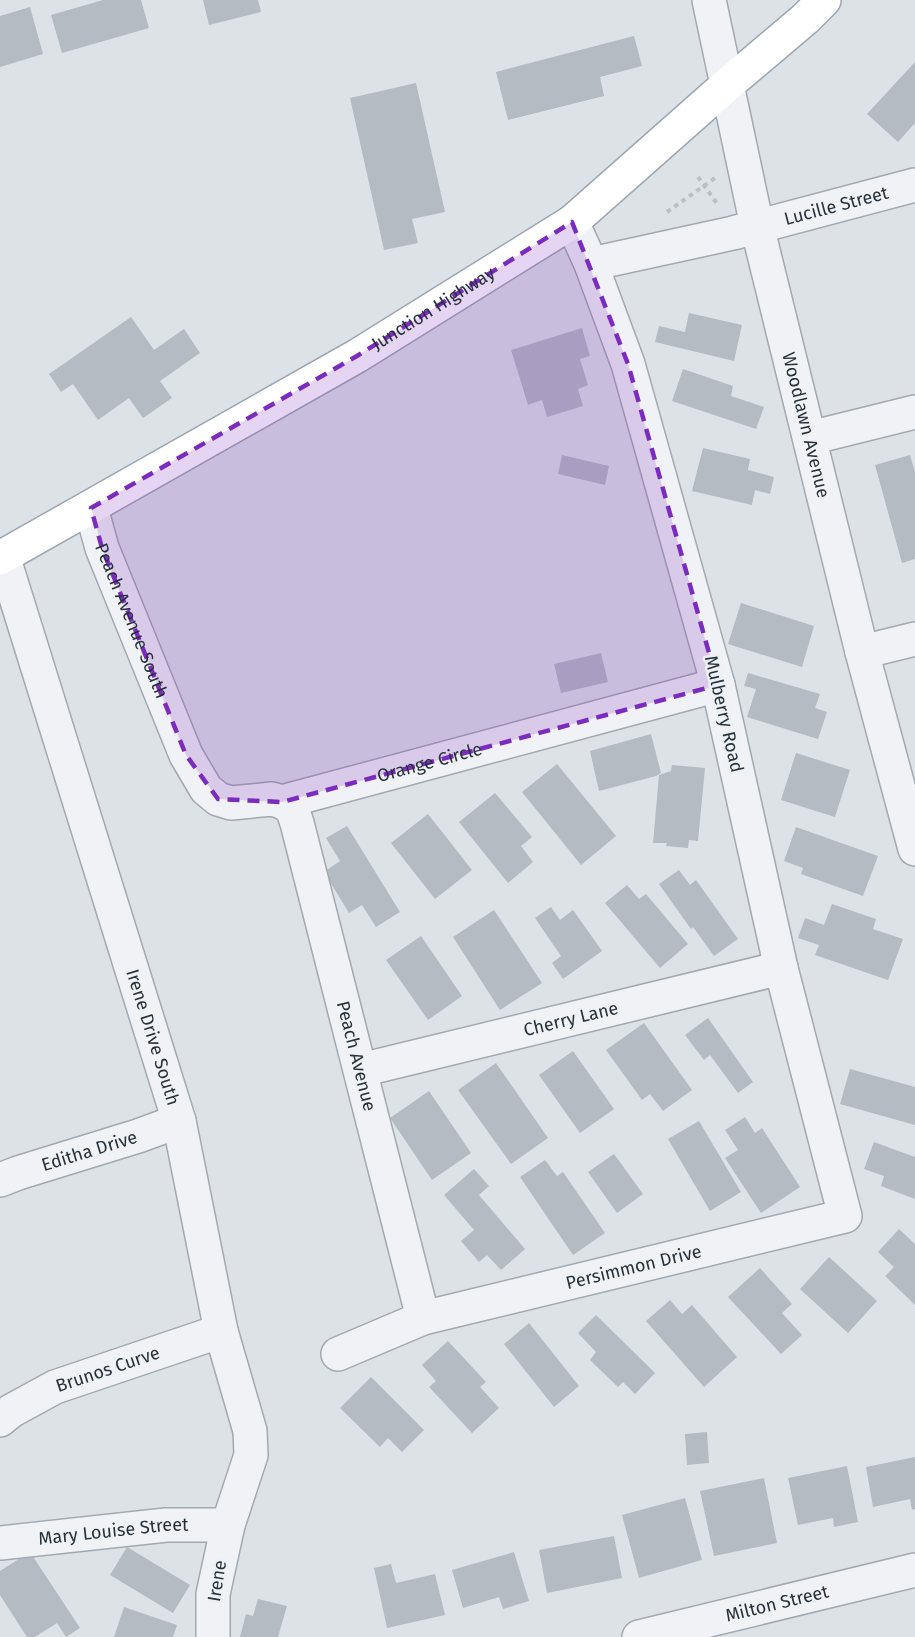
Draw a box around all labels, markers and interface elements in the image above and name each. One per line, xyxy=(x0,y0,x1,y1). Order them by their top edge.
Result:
street label: Lucille Street xyxy=(782,181,891,230)
street label: Junction Highway xyxy=(368,262,499,355)
street label: Woodlawn Avenue xyxy=(777,350,835,500)
street label: Peach Avenue South xyxy=(90,540,173,702)
street label: Mulberry Road xyxy=(700,653,748,775)
street label: Orange Circle xyxy=(375,738,485,787)
street label: Irene Drive South xyxy=(121,966,184,1108)
street label: Cherry Lane xyxy=(521,997,621,1041)
street label: Peach Avenue xyxy=(332,999,381,1114)
street label: Editha Drive xyxy=(39,1126,140,1176)
street label: Persimmon Drive xyxy=(564,1240,704,1294)
street label: Brunos Curve xyxy=(53,1341,163,1397)
street label: Mary Louise Street xyxy=(37,1514,189,1550)
street label: Irene xyxy=(203,1559,231,1603)
street label: Milton Street xyxy=(723,1580,831,1627)

